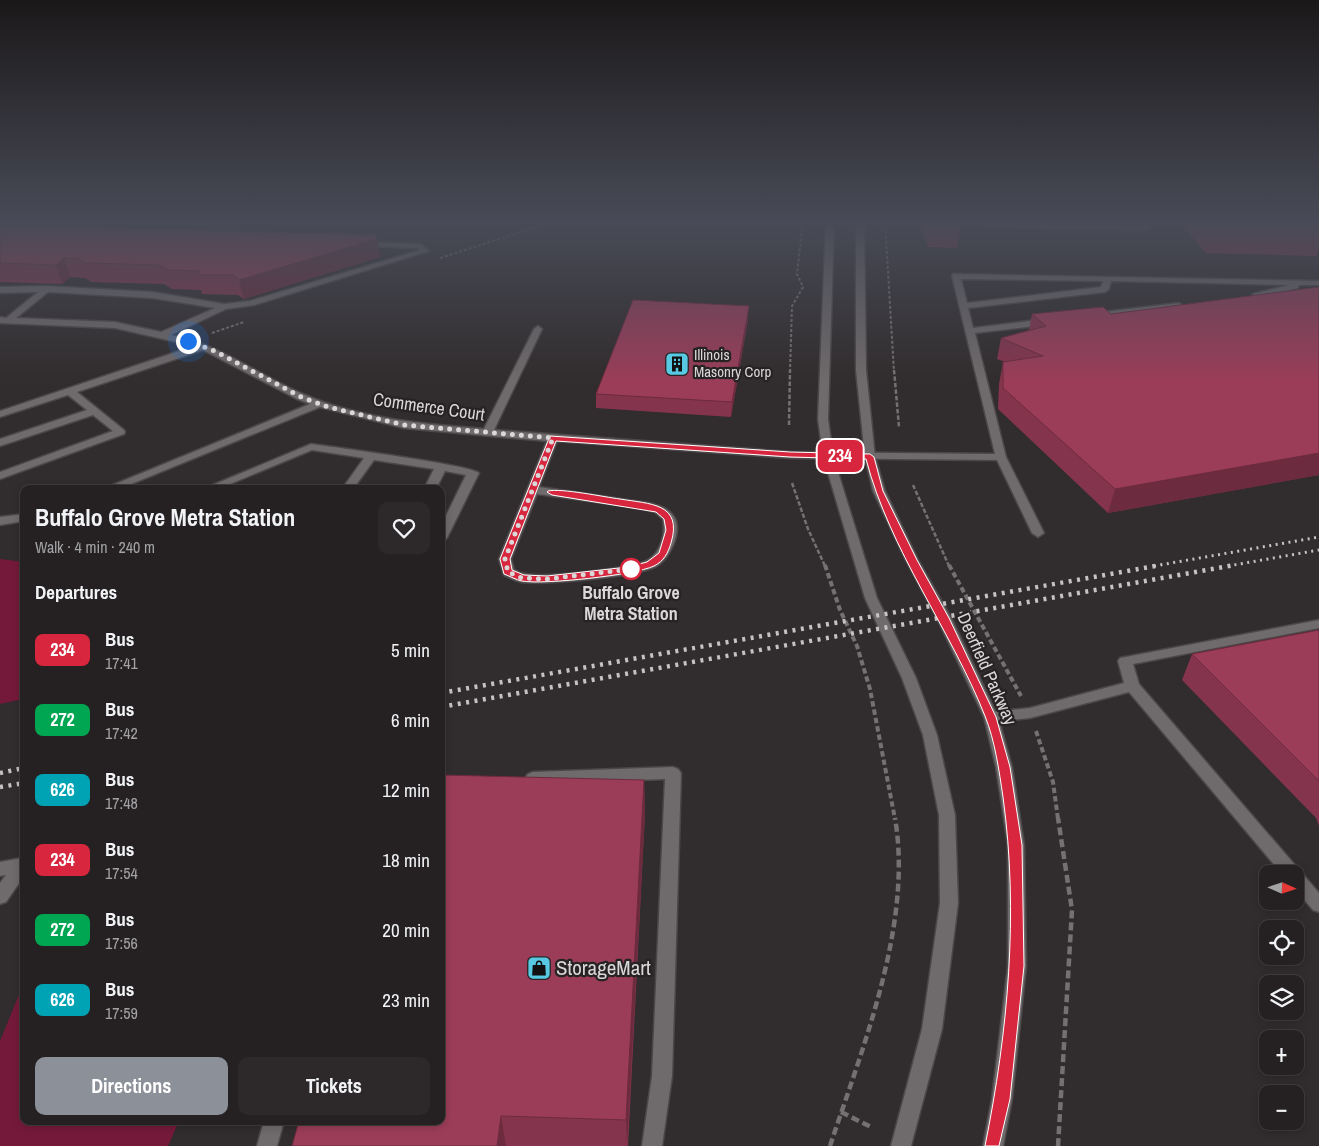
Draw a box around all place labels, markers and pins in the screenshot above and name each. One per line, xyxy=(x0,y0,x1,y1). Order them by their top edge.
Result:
place label: Illinois Masonry Corp xyxy=(694,344,771,382)
building icon: Illinois Masonry Corp xyxy=(664,351,690,377)
marker: Buffalo Grove Metra Station xyxy=(620,558,642,580)
place label: Buffalo Grove Metra Station xyxy=(582,580,680,626)
place label: StorageMart xyxy=(556,953,651,982)
shop icon: StorageMart xyxy=(526,955,552,981)

